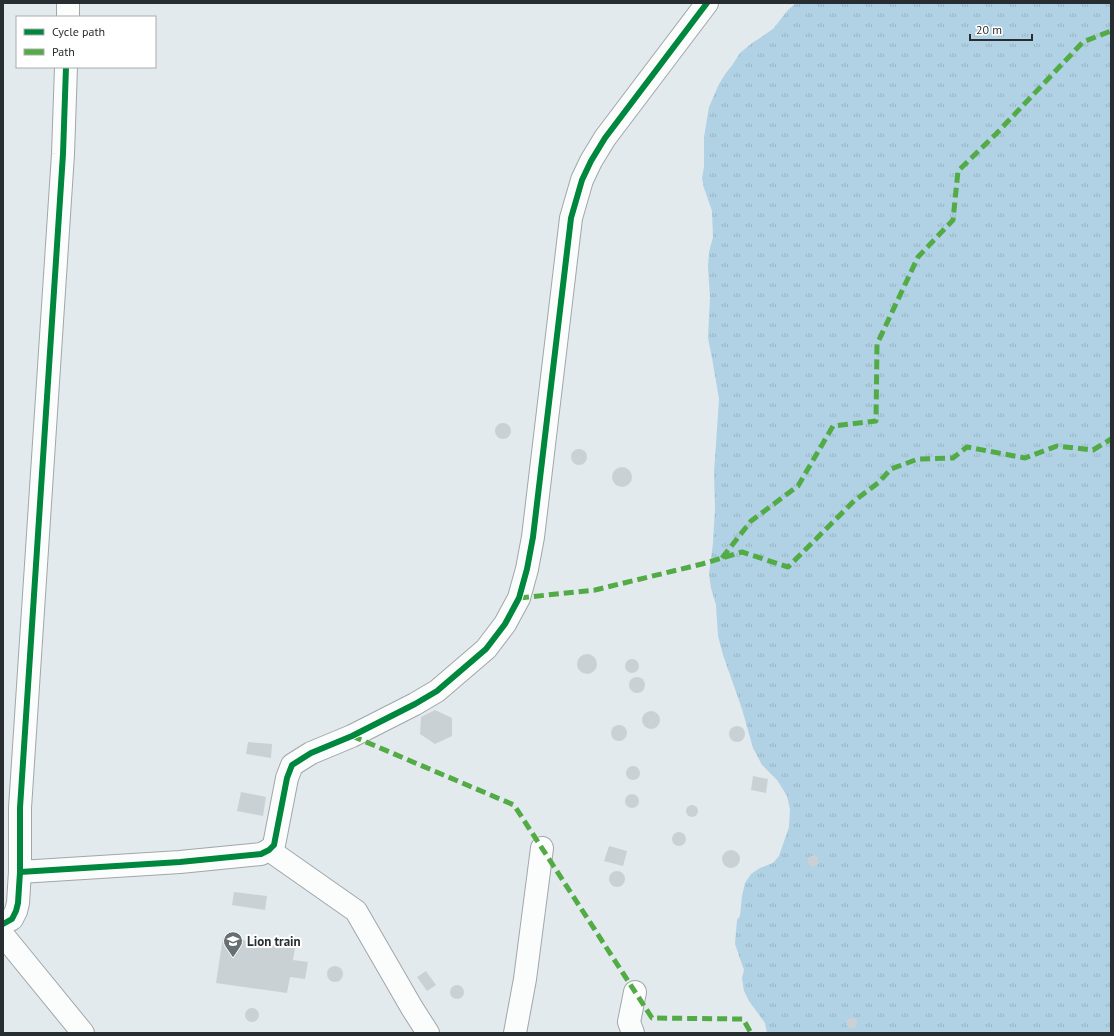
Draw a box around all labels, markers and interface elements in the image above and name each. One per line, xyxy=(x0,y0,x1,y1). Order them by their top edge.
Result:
legend xyxy=(16,16,156,68)
scale bar xyxy=(970,16,1032,42)
text: 20 m xyxy=(976,22,1002,37)
text: Cycle path xyxy=(52,24,105,39)
text: Path xyxy=(52,44,75,59)
school or university icon: Lion train xyxy=(222,930,244,958)
place label: Lion train xyxy=(247,933,301,950)

